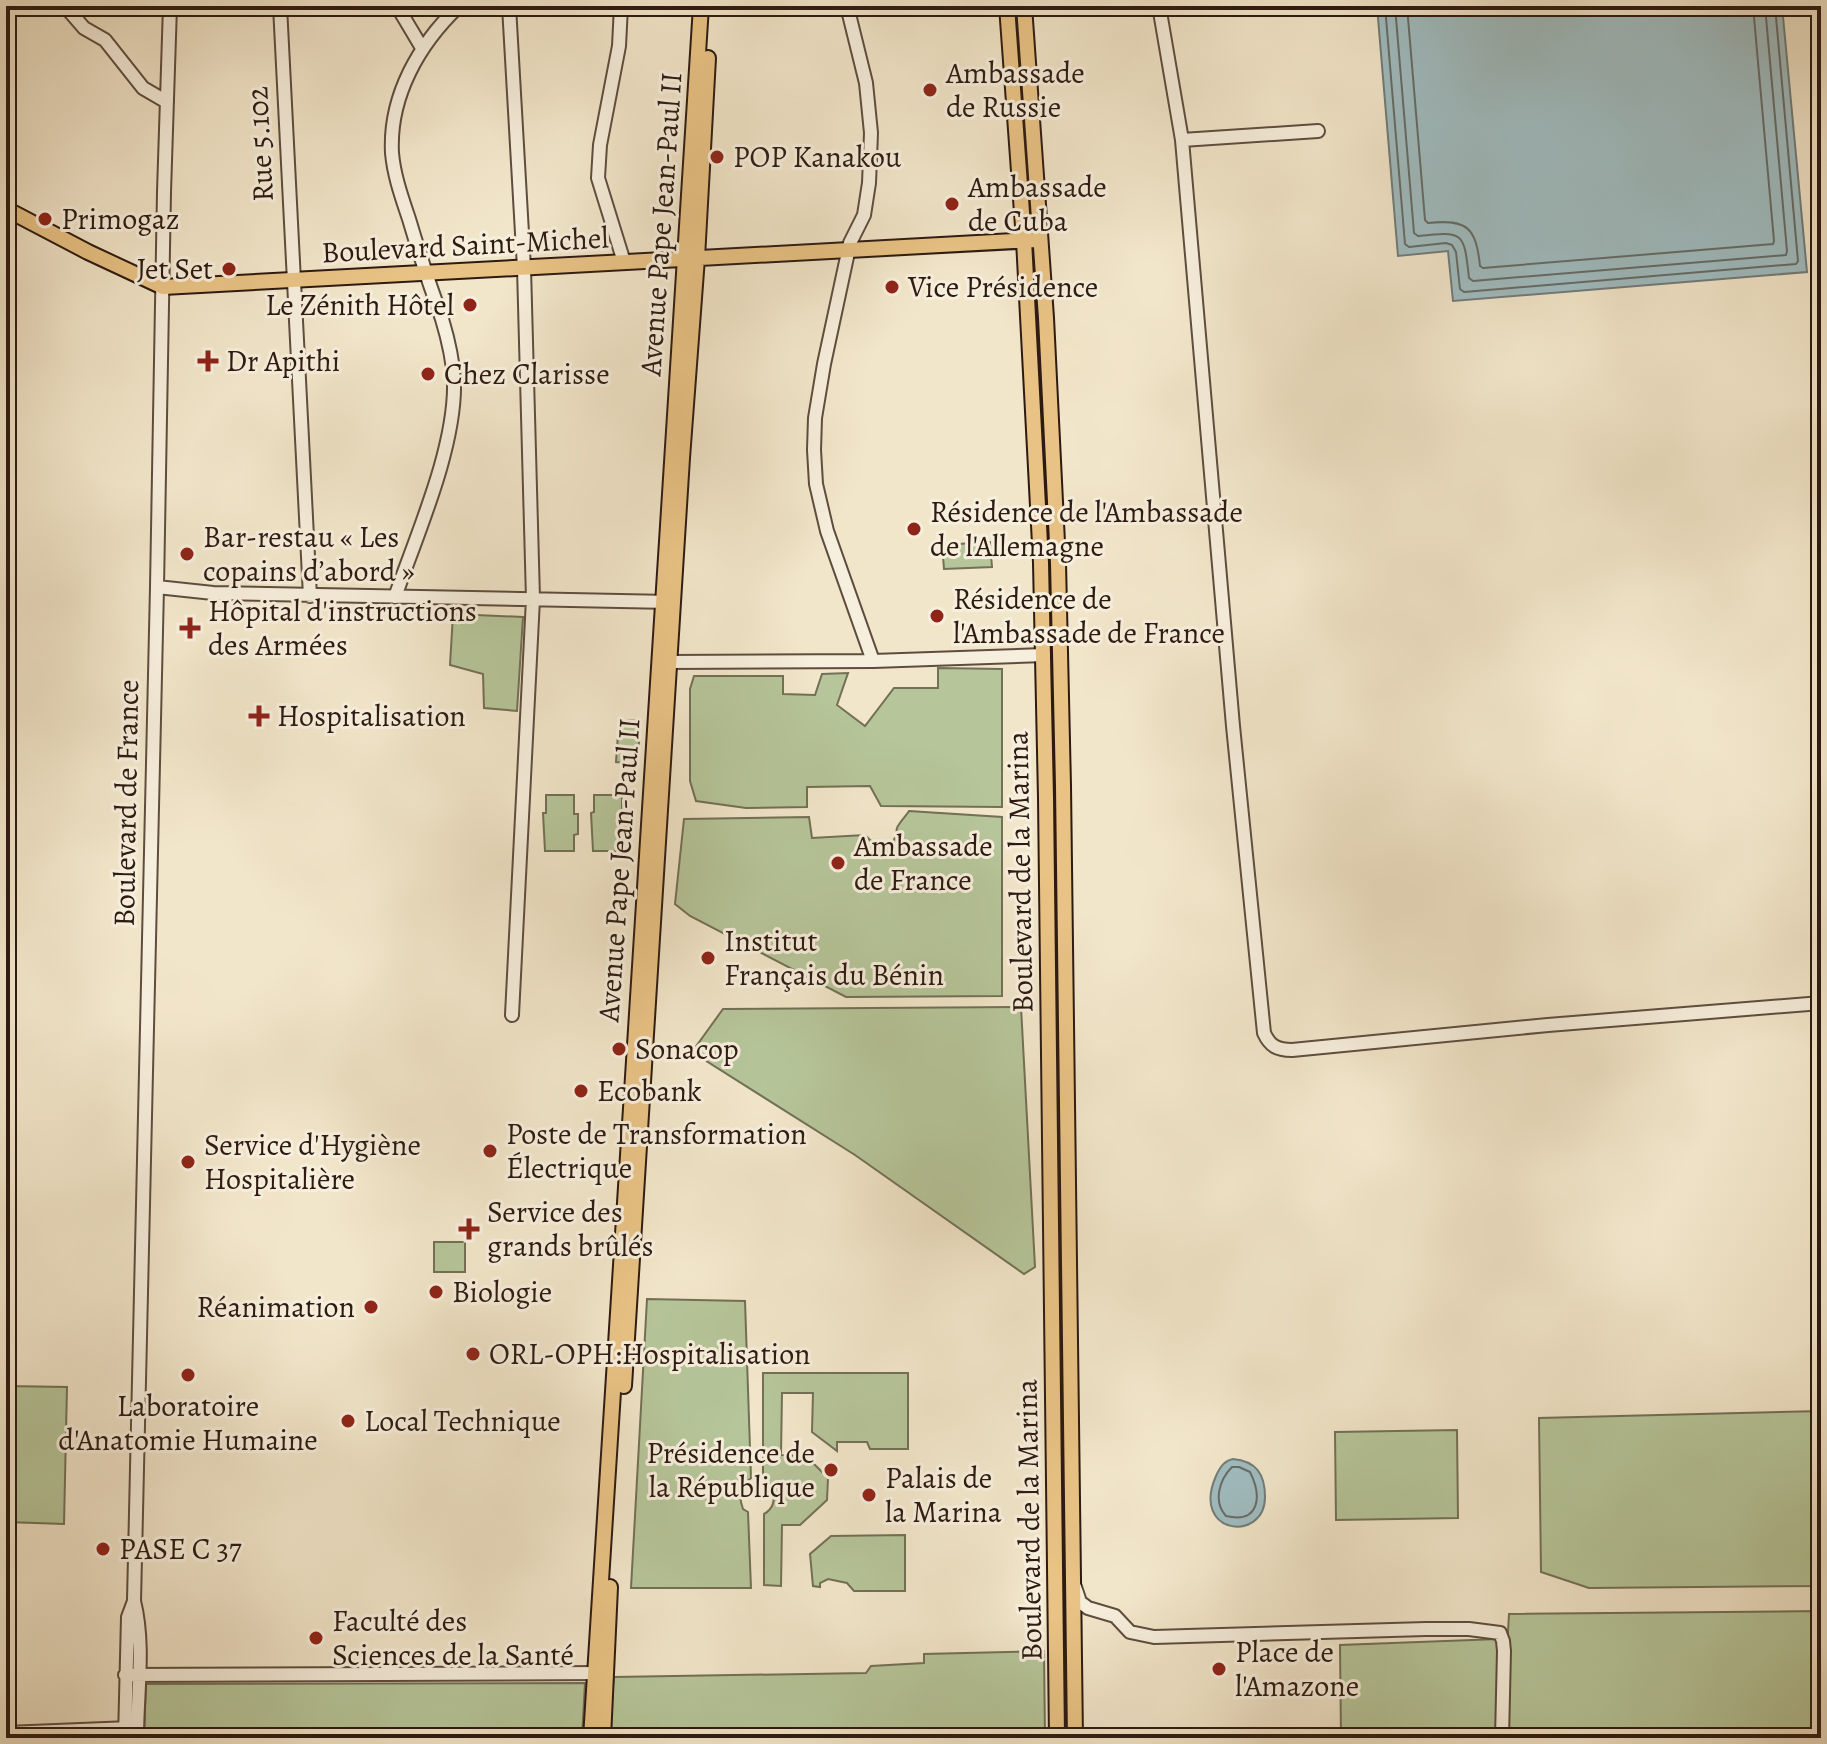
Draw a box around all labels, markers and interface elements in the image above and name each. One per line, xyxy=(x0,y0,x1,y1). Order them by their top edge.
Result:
place label: Ambassade de Russie xyxy=(945,53,1085,127)
street label: Avenue Pape Jean-Paul II xyxy=(630,71,692,378)
marker: Ambassade de Russie xyxy=(921,81,939,99)
street label: Rue 5.102 xyxy=(237,85,283,203)
place label: POP Kanakou xyxy=(733,137,902,177)
marker: POP Kanakou xyxy=(708,148,726,166)
place label: Ambassade de Cuba xyxy=(967,167,1107,241)
marker: Ambassade de Cuba xyxy=(943,195,961,213)
place label: Primogaz xyxy=(61,199,180,239)
marker: Primogaz xyxy=(36,210,54,228)
street label: Boulevard Saint-Michel xyxy=(321,218,609,272)
place label: Jet Set xyxy=(136,249,213,289)
marker: Jet Set xyxy=(220,260,238,278)
place label: Vice Présidence xyxy=(907,267,1098,307)
marker: Vice Présidence xyxy=(883,278,901,296)
place label: Le Zénith Hôtel xyxy=(265,285,454,325)
marker: Le Zénith Hôtel xyxy=(461,296,479,314)
place label: Dr Apithi xyxy=(226,341,340,381)
marker: Dr Apithi xyxy=(197,350,219,372)
place label: Chez Clarisse xyxy=(444,354,610,394)
marker: Chez Clarisse xyxy=(419,365,437,383)
place label: Résidence de l'Ambassade de l'Allemagne xyxy=(930,492,1243,566)
place label: Bar-restau « Les copains d’abord » xyxy=(203,517,415,591)
marker: Résidence de l'Ambassade de l'Allemagne xyxy=(905,520,923,538)
marker: Bar-restau « Les copains d’abord » xyxy=(178,545,196,563)
place label: Résidence de l'Ambassade de France xyxy=(953,579,1225,653)
place label: Hôpital d'instructions des Armées xyxy=(208,591,477,665)
marker: Résidence de l'Ambassade de France xyxy=(928,607,946,625)
marker: Hôpital d'instructions des Armées xyxy=(179,617,201,639)
street label: Boulevard de France xyxy=(104,679,148,927)
place label: Hospitalisation xyxy=(277,696,466,736)
marker: Hospitalisation xyxy=(248,705,270,727)
street label: Avenue Pape Jean-Paul II xyxy=(588,717,650,1024)
street label: Boulevard de la Marina xyxy=(998,731,1042,1013)
place label: Ambassade de France xyxy=(853,826,993,900)
marker: Ambassade de France xyxy=(829,854,847,872)
place label: Institut Français du Bénin xyxy=(724,921,944,995)
marker: Institut Français du Bénin xyxy=(699,949,717,967)
place label: Sonacop xyxy=(635,1029,739,1069)
marker: Sonacop xyxy=(610,1040,628,1058)
place label: Ecobank xyxy=(597,1071,702,1111)
marker: Ecobank xyxy=(572,1082,590,1100)
place label: Poste de Transformation Électrique xyxy=(506,1114,807,1188)
place label: Service d'Hygiène Hospitalière xyxy=(204,1125,421,1199)
marker: Poste de Transformation Électrique xyxy=(481,1142,499,1160)
marker: Service d'Hygiène Hospitalière xyxy=(179,1153,197,1171)
place label: Service des grands brûlés xyxy=(487,1192,654,1266)
marker: Service des grands brûlés xyxy=(458,1218,480,1240)
place label: Biologie xyxy=(452,1272,552,1312)
marker: Biologie xyxy=(427,1283,445,1301)
place label: Réanimation xyxy=(197,1287,355,1327)
marker: Réanimation xyxy=(362,1298,380,1316)
place label: ORL-OPH:Hospitalisation xyxy=(489,1334,811,1374)
marker: ORL-OPH:Hospitalisation xyxy=(464,1345,482,1363)
marker: Laboratoire d'Anatomie Humaine xyxy=(179,1366,197,1384)
street label: Boulevard de la Marina xyxy=(1007,1379,1051,1661)
place label: Laboratoire d'Anatomie Humaine xyxy=(58,1386,318,1460)
place label: Local Technique xyxy=(364,1401,561,1441)
marker: Local Technique xyxy=(339,1412,357,1430)
place label: Présidence de la République xyxy=(646,1433,815,1507)
place label: Palais de la Marina xyxy=(885,1458,1002,1532)
marker: Présidence de la République xyxy=(822,1461,840,1479)
marker: Palais de la Marina xyxy=(860,1486,878,1504)
place label: PASE C 37 xyxy=(119,1529,242,1569)
marker: PASE C 37 xyxy=(94,1540,112,1558)
place label: Faculté des Sciences de la Santé xyxy=(332,1601,574,1675)
marker: Faculté des Sciences de la Santé xyxy=(307,1629,325,1647)
place label: Place de l'Amazone xyxy=(1235,1632,1359,1706)
marker: Place de l'Amazone xyxy=(1210,1660,1228,1678)

